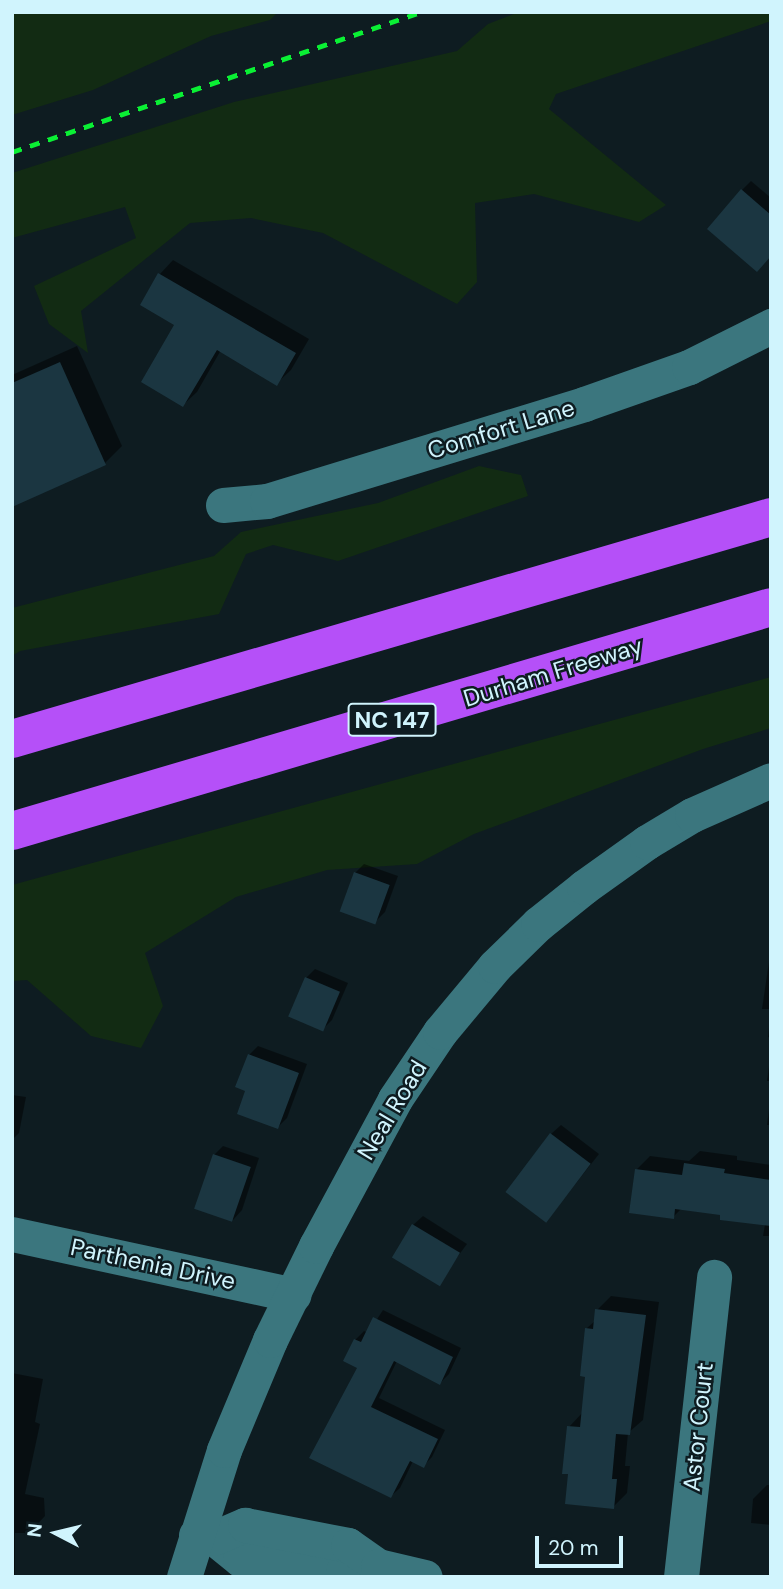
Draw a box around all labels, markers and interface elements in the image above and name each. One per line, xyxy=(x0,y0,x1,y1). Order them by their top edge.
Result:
street label: Comfort Lane xyxy=(424,393,578,465)
street label: Durham Freeway xyxy=(460,631,646,713)
road number: NC 147 xyxy=(346,700,438,740)
street label: Neal Road xyxy=(351,1055,433,1165)
street label: Parthenia Drive xyxy=(68,1232,238,1296)
street label: Astor Court xyxy=(677,1361,719,1493)
north arrow xyxy=(21,1498,91,1568)
text: N xyxy=(21,1522,48,1539)
scale bar xyxy=(538,1522,626,1566)
text: 20 m xyxy=(548,1534,599,1562)

